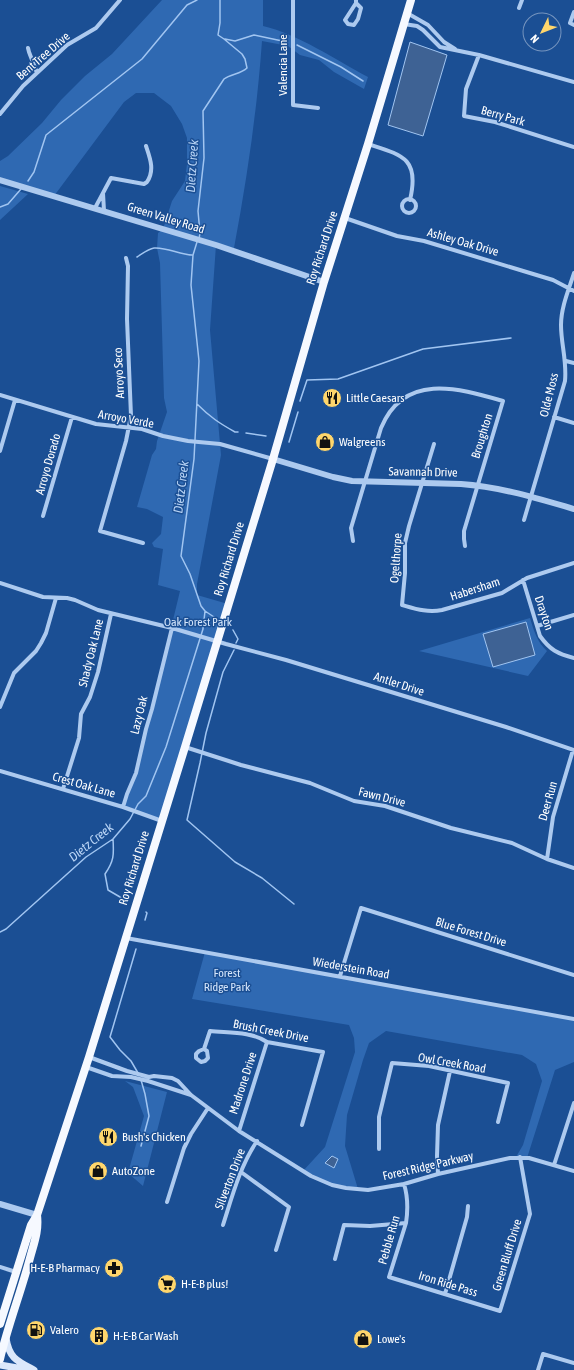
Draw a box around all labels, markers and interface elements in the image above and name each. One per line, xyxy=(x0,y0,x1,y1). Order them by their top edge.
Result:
north arrow xyxy=(522,12,562,52)
street label: Bent Tree Drive xyxy=(14,29,72,83)
text: N xyxy=(528,32,541,45)
street label: Valencia Lane xyxy=(276,34,290,96)
street label: Berry Park xyxy=(480,103,527,129)
water label: Dietz Creek xyxy=(183,139,201,193)
street label: Green Valley Road xyxy=(126,200,206,236)
street label: Roy Richard Drive xyxy=(303,209,341,287)
street label: Ashley Oak Drive xyxy=(426,225,500,259)
street label: Arroyo Seco xyxy=(111,347,127,399)
street label: Olde Moss xyxy=(537,371,561,419)
restaurant icon: Little Caesars xyxy=(321,387,343,409)
place label: Little Caesars xyxy=(346,391,405,405)
street label: Arroyo Verde xyxy=(97,407,155,431)
street label: Broughton xyxy=(469,412,495,460)
street label: Arroyo Dorado xyxy=(33,431,64,496)
shop icon: Walgreens xyxy=(314,431,336,453)
place label: Walgreens xyxy=(339,435,386,449)
water label: Dietz Creek xyxy=(170,460,192,514)
street label: Savannah Drive xyxy=(388,464,458,480)
street label: Roy Richard Drive xyxy=(211,520,247,598)
street label: Ogelthorpe xyxy=(387,532,405,584)
street label: Habersham xyxy=(448,574,502,604)
street label: Drayton xyxy=(532,594,556,632)
park label: Oak Forest Park xyxy=(164,615,233,629)
street label: Shady Oak Lane xyxy=(76,617,106,689)
street label: Antler Drive xyxy=(372,669,426,699)
street label: Lazy Oak xyxy=(127,694,151,736)
street label: Crest Oak Lane xyxy=(51,769,117,801)
street label: Deer Run xyxy=(536,780,560,822)
street label: Fawn Drive xyxy=(357,784,407,810)
water label: Dietz Creek xyxy=(66,819,117,864)
street label: Roy Richard Drive xyxy=(116,829,152,907)
street label: Blue Forest Drive xyxy=(434,915,508,949)
street label: Wiederstein Road xyxy=(312,954,390,982)
park label: Forest Ridge Park xyxy=(204,966,251,994)
street label: Brush Creek Drive xyxy=(232,1017,310,1045)
street label: Madrone Drive xyxy=(226,1050,260,1116)
street label: Owl Creek Road xyxy=(417,1050,487,1076)
restaurant icon: Bush's Chicken xyxy=(97,1126,119,1148)
place label: Bush's Chicken xyxy=(122,1130,186,1144)
street label: Silverton Drive xyxy=(212,1146,248,1212)
street label: Forest Ridge Parkway xyxy=(381,1149,475,1183)
shop icon: AutoZone xyxy=(87,1160,109,1182)
place label: AutoZone xyxy=(112,1164,155,1178)
street label: Pebble Run xyxy=(375,1214,403,1266)
street label: Green Bluff Drive xyxy=(489,1217,525,1293)
pharmacy icon: H-E-B Pharmacy xyxy=(103,1257,125,1279)
place label: H-E-B Pharmacy xyxy=(30,1261,100,1275)
street label: Iron Ride Pass xyxy=(417,1268,479,1300)
supermarket icon: H-E-B plus! xyxy=(156,1273,178,1295)
place label: H-E-B plus! xyxy=(181,1277,228,1291)
fuel station icon: Valero xyxy=(25,1319,47,1341)
place label: Valero xyxy=(50,1323,79,1337)
building icon: H-E-B Car Wash xyxy=(88,1325,110,1347)
shop icon: Lowe's xyxy=(352,1328,374,1350)
place label: H-E-B Car Wash xyxy=(113,1329,179,1343)
place label: Lowe's xyxy=(377,1332,406,1346)

